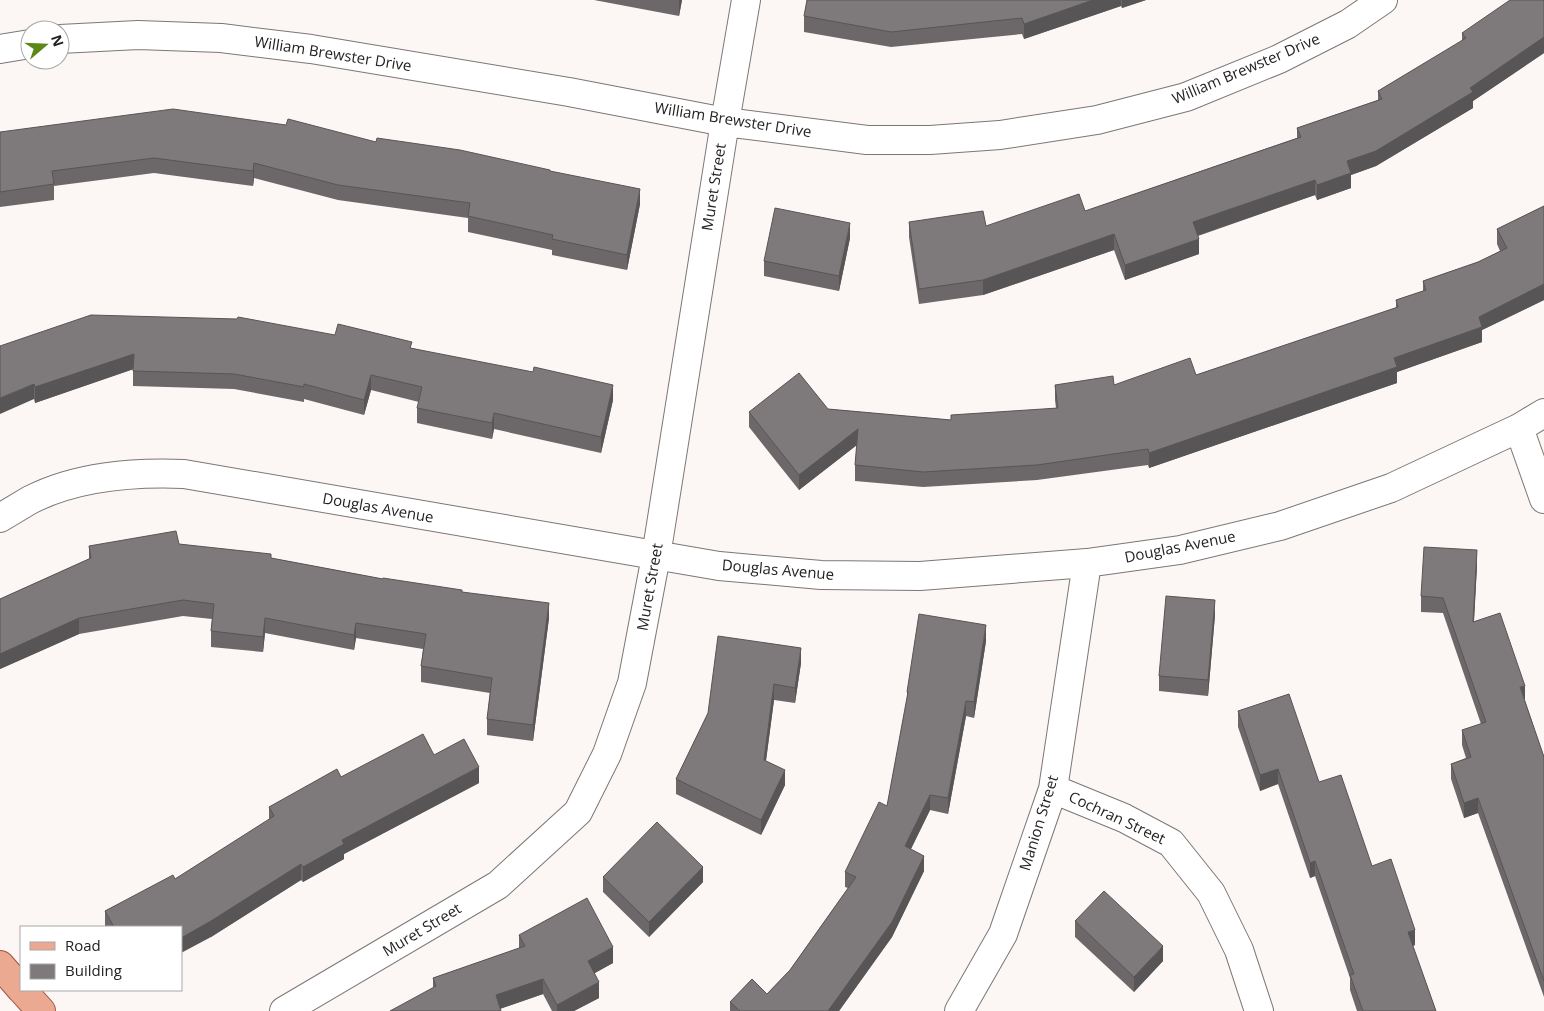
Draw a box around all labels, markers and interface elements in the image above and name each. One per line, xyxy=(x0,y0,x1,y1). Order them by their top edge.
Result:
north arrow xyxy=(20,20,70,70)
street label: William Brewster Drive xyxy=(1169,28,1323,108)
street label: William Brewster Drive xyxy=(253,31,413,75)
text: N xyxy=(47,32,69,49)
street label: William Brewster Drive xyxy=(653,97,813,141)
street label: Muret Street xyxy=(696,142,730,232)
street label: Douglas Avenue xyxy=(321,487,435,527)
street label: Douglas Avenue xyxy=(1123,525,1237,567)
street label: Muret Street xyxy=(631,542,667,632)
street label: Douglas Avenue xyxy=(721,554,835,584)
street label: Manion Street xyxy=(1014,773,1062,873)
street label: Cochran Street xyxy=(1066,786,1169,848)
street label: Muret Street xyxy=(378,898,465,960)
legend xyxy=(20,926,182,991)
text: Road xyxy=(65,935,101,955)
text: Building xyxy=(65,960,122,980)

